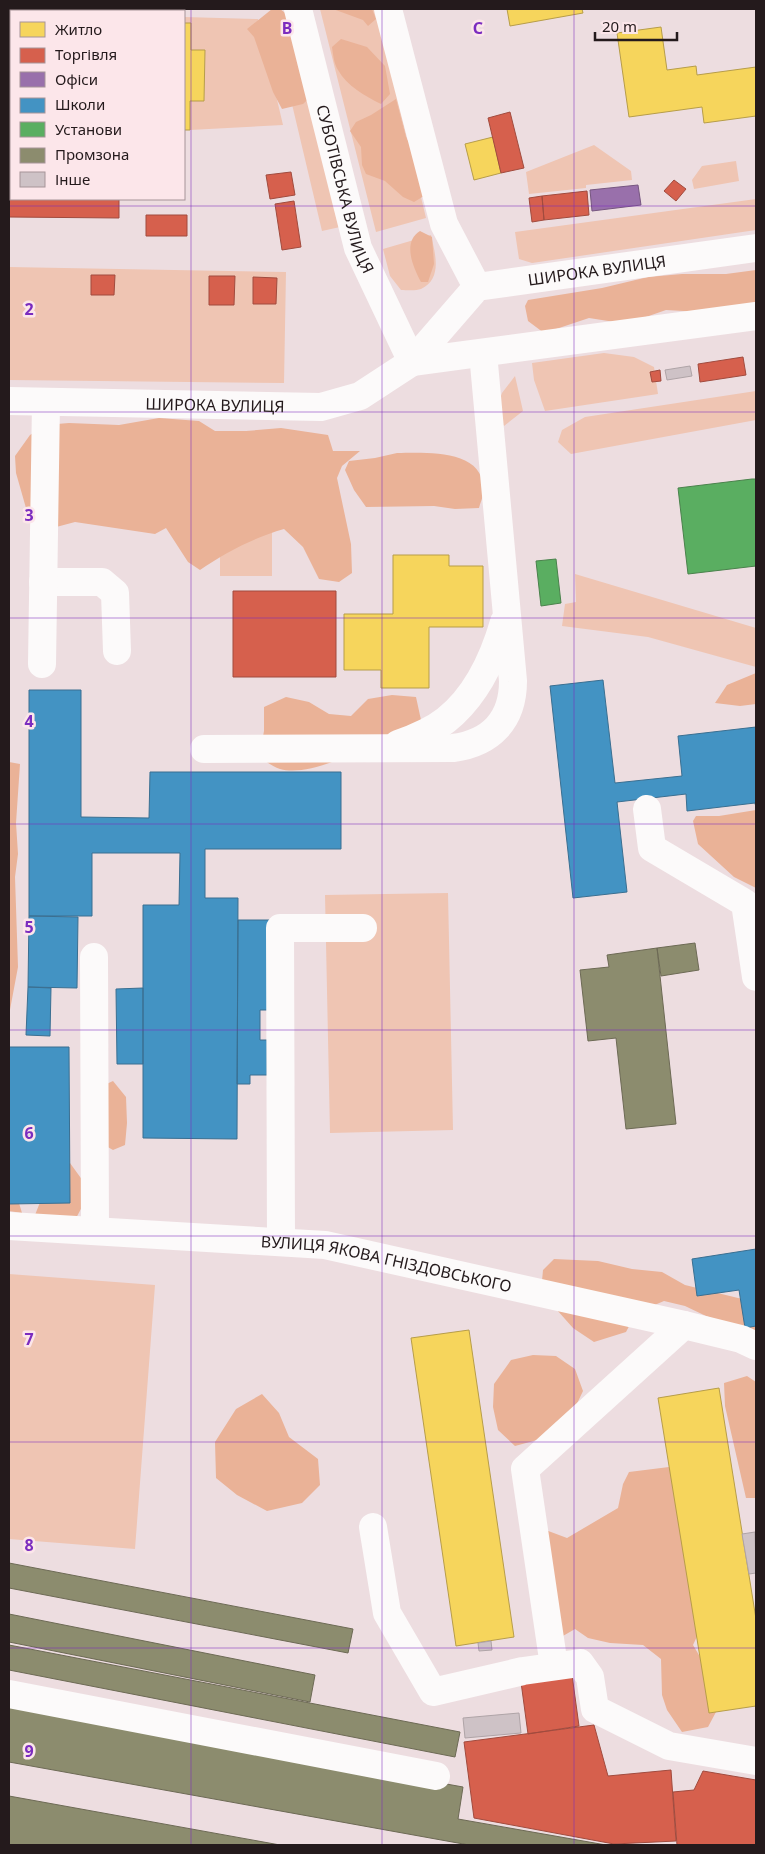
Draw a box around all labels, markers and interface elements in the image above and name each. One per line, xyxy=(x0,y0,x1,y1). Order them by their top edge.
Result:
legend xyxy=(10,10,185,200)
scale bar xyxy=(595,10,678,42)
text: 20 m xyxy=(602,16,637,36)
text: B xyxy=(282,17,292,39)
text: C xyxy=(473,17,483,39)
text: Житло xyxy=(55,19,102,39)
text: Торгівля xyxy=(55,44,117,64)
text: Офіси xyxy=(55,69,98,89)
text: Школи xyxy=(55,94,105,114)
street label: СУБОТІВСЬКА ВУЛИЦЯ xyxy=(311,102,379,277)
text: Установи xyxy=(55,119,122,139)
text: Промзона xyxy=(55,144,129,164)
text: Інше xyxy=(55,169,90,189)
street label: ШИРОКА ВУЛИЦЯ xyxy=(526,250,667,291)
text: 2 xyxy=(24,298,34,320)
street label: ШИРОКА ВУЛИЦЯ xyxy=(145,393,285,417)
text: 3 xyxy=(24,504,34,526)
text: 4 xyxy=(24,710,34,732)
text: 5 xyxy=(24,916,34,938)
text: 6 xyxy=(24,1122,34,1144)
street label: ВУЛИЦЯ ЯКОВА ГНІЗДОВСЬКОГО xyxy=(260,1230,514,1297)
text: 7 xyxy=(24,1328,34,1350)
text: 8 xyxy=(24,1534,34,1556)
text: 9 xyxy=(24,1740,34,1762)

